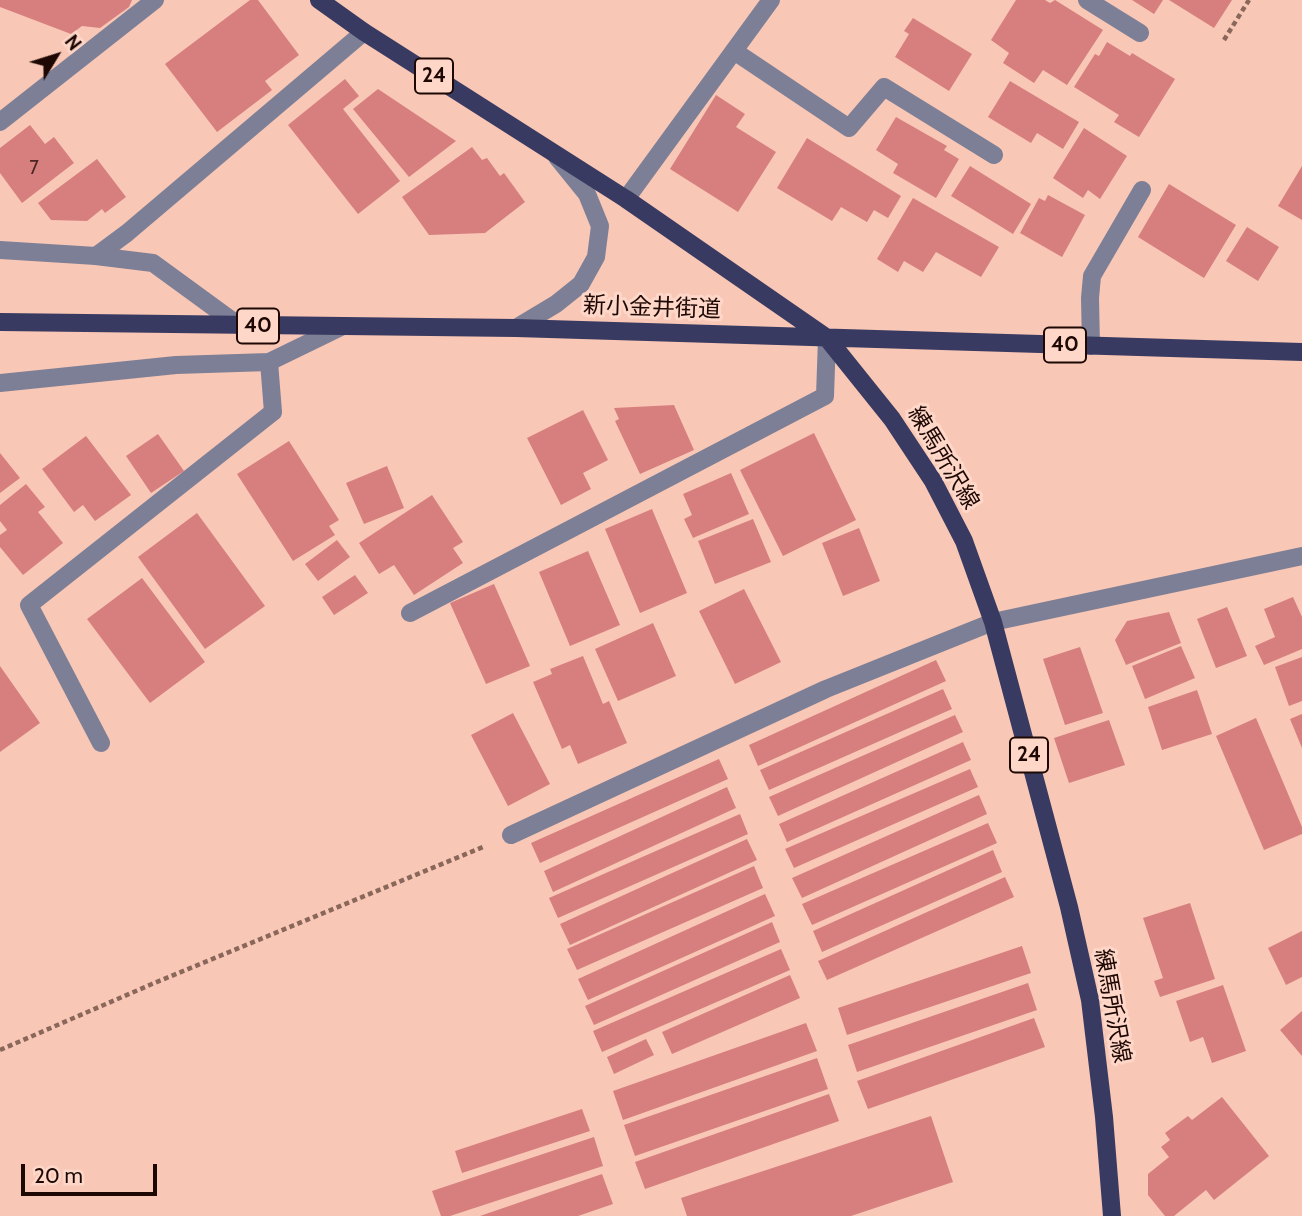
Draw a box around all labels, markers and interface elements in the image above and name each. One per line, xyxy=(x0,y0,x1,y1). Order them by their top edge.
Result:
north arrow xyxy=(21,21,91,91)
text: N xyxy=(60,30,86,55)
road number: 24 xyxy=(415,58,453,94)
house number: 7 xyxy=(29,157,39,179)
street label: 新小金井街道 xyxy=(583,292,721,324)
road number: 40 xyxy=(237,308,279,344)
road number: 40 xyxy=(1044,328,1086,362)
street label: 練馬所沢線 xyxy=(902,402,984,514)
road number: 24 xyxy=(1010,738,1048,772)
street label: 練馬所沢線 xyxy=(1088,947,1136,1065)
scale bar xyxy=(24,1150,161,1194)
text: 20 m xyxy=(34,1163,83,1188)

